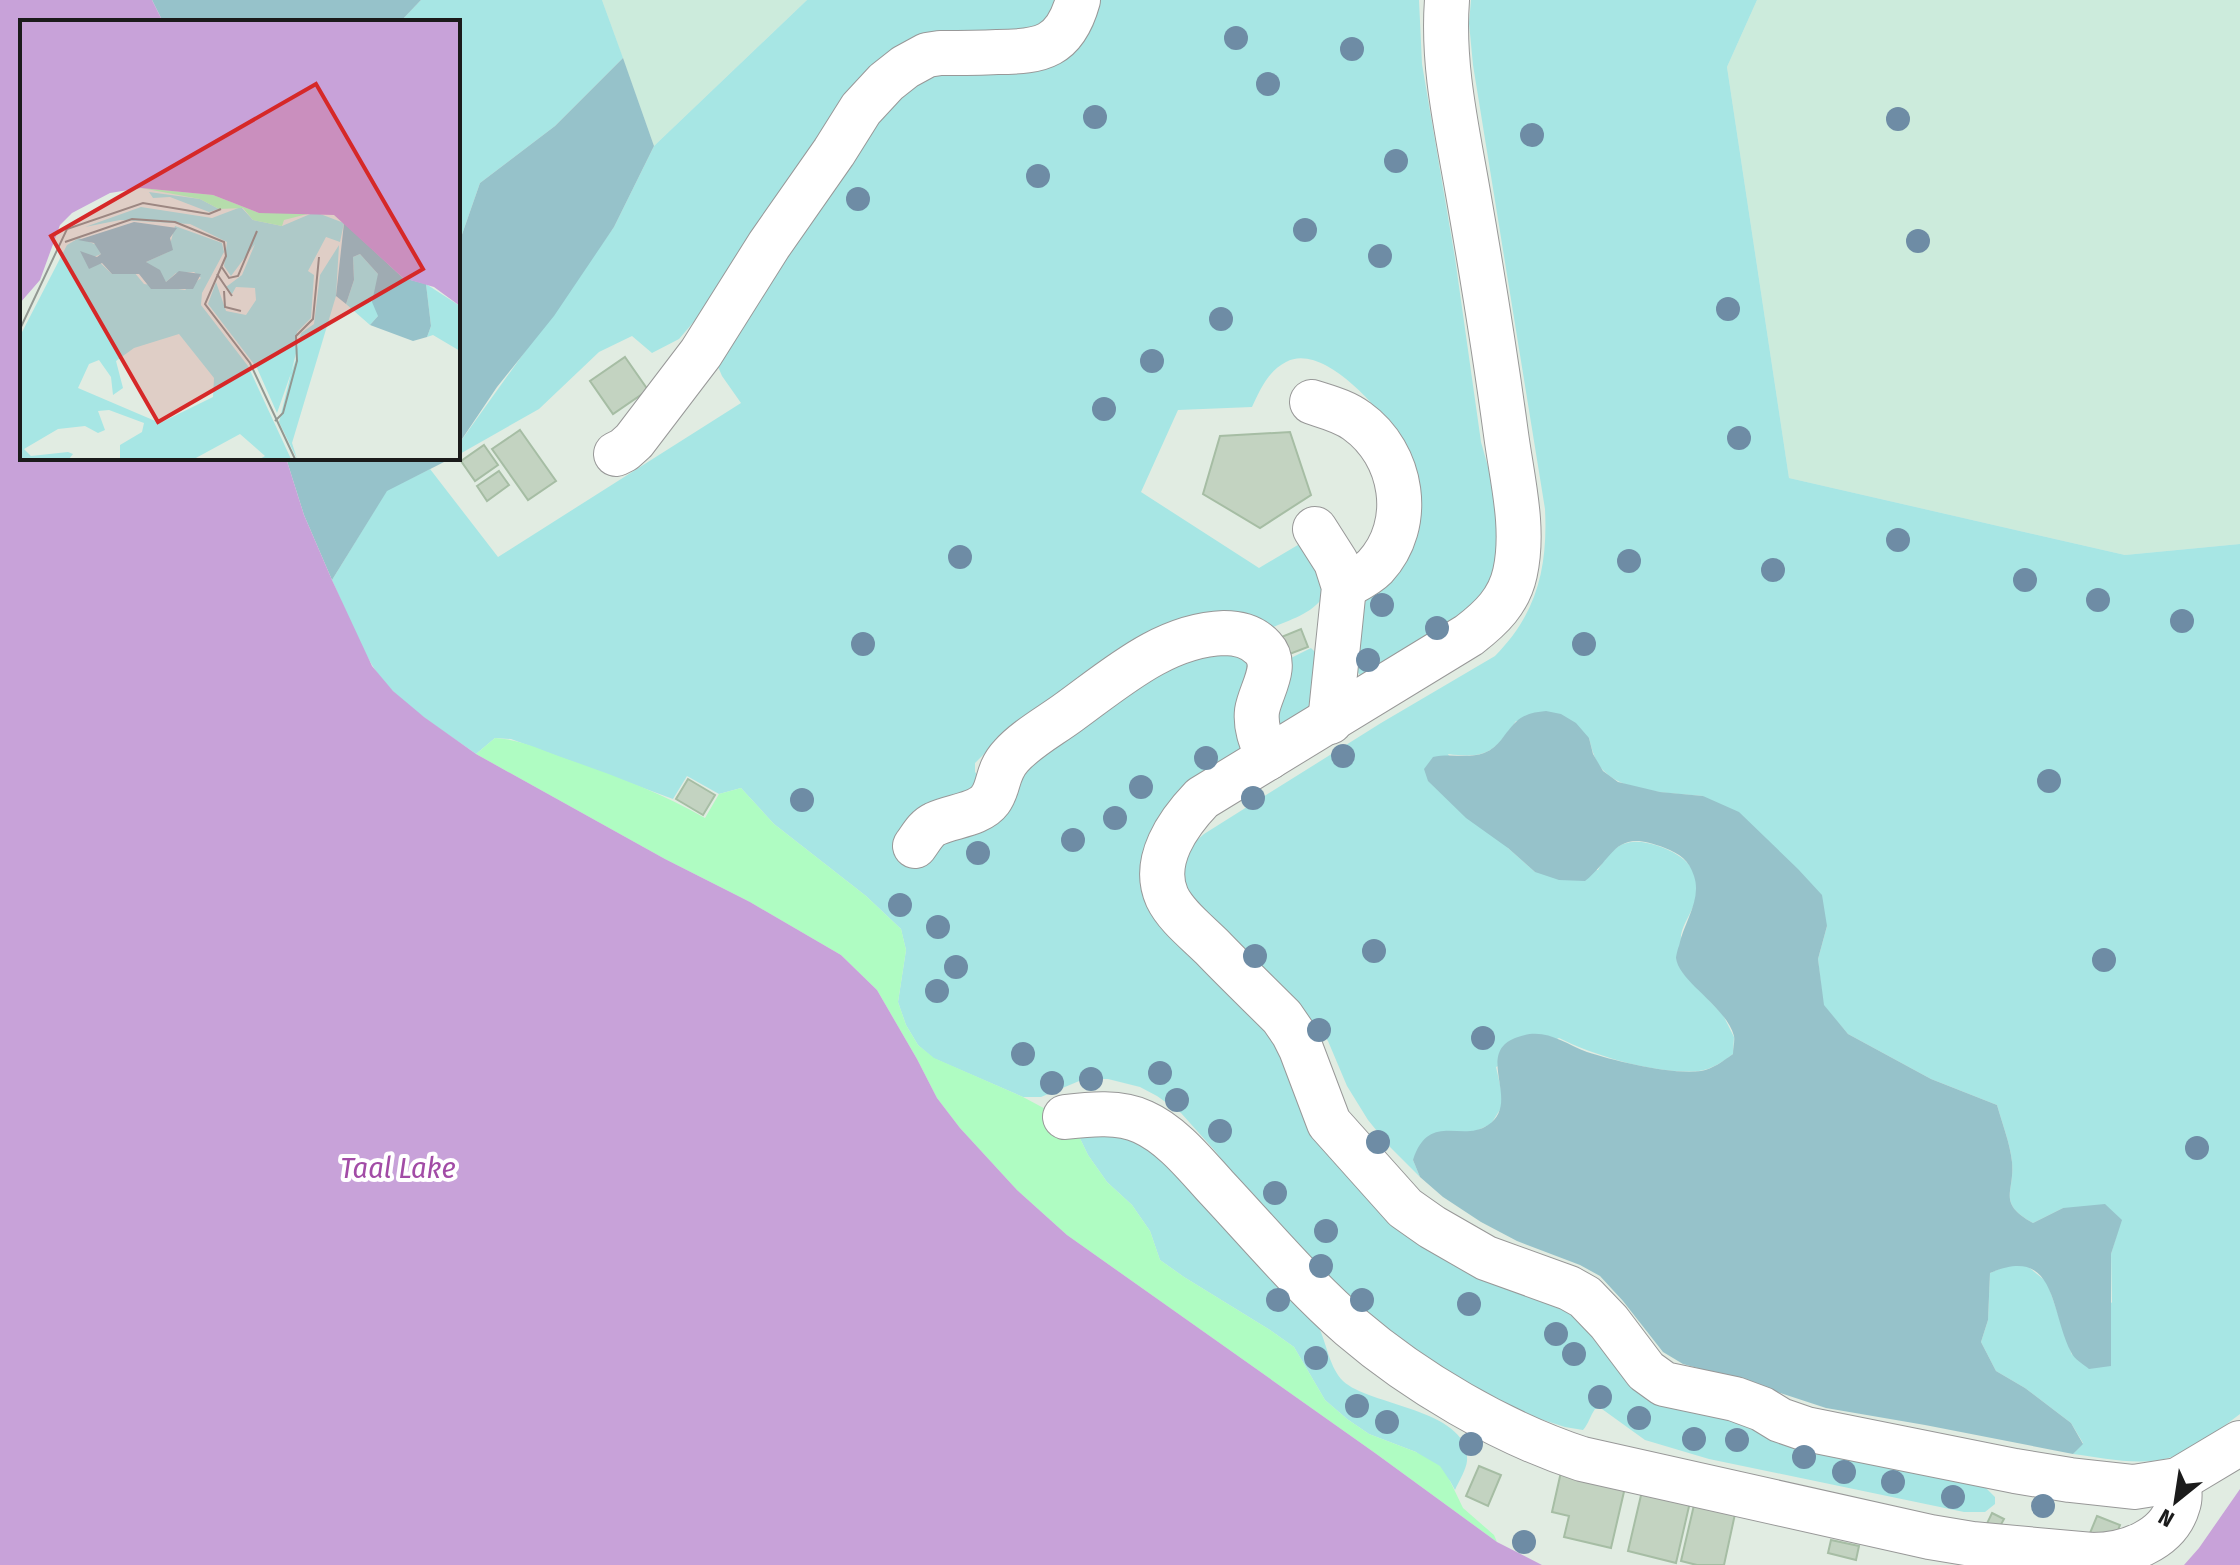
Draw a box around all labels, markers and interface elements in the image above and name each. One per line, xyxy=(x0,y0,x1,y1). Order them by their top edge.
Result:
inset map xyxy=(20,20,460,460)
water label: Taal Lake xyxy=(340,1150,456,1186)
north arrow xyxy=(2136,1461,2216,1541)
text: N xyxy=(2154,1503,2179,1533)

